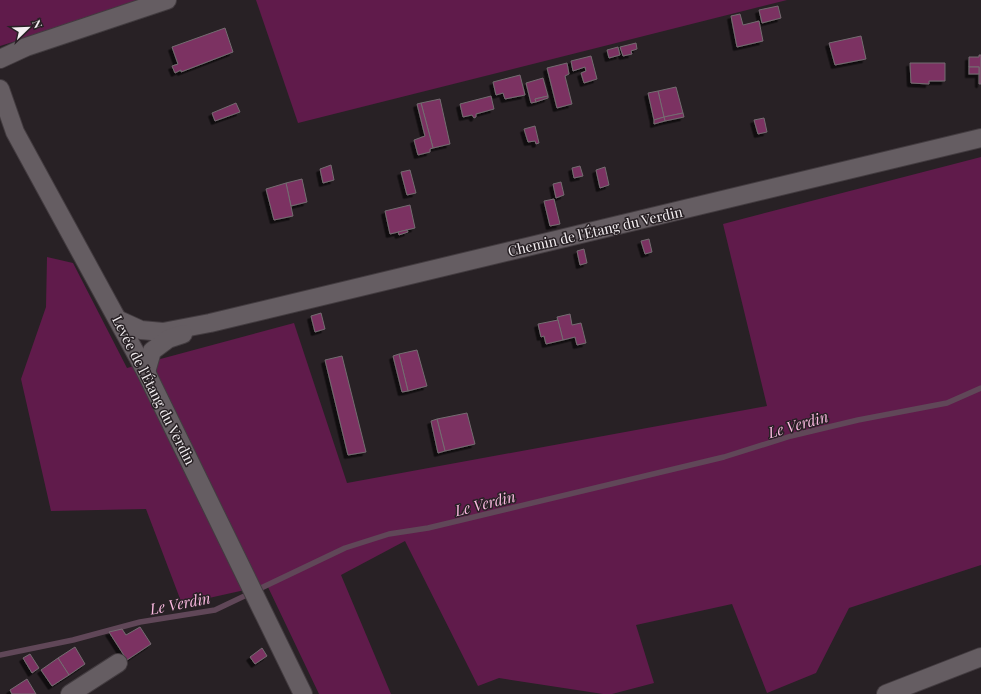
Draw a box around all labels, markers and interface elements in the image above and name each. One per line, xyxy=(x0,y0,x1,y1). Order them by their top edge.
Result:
north arrow xyxy=(8,8,48,48)
text: N xyxy=(29,17,46,31)
street label: Chemin de l'Étang du Verdin xyxy=(506,202,685,260)
street label: Levée de l'Étang du Verdin xyxy=(108,312,200,468)
water label: Le Verdin xyxy=(765,406,830,442)
water label: Le Verdin xyxy=(452,486,517,520)
water label: Le Verdin xyxy=(147,587,212,619)

